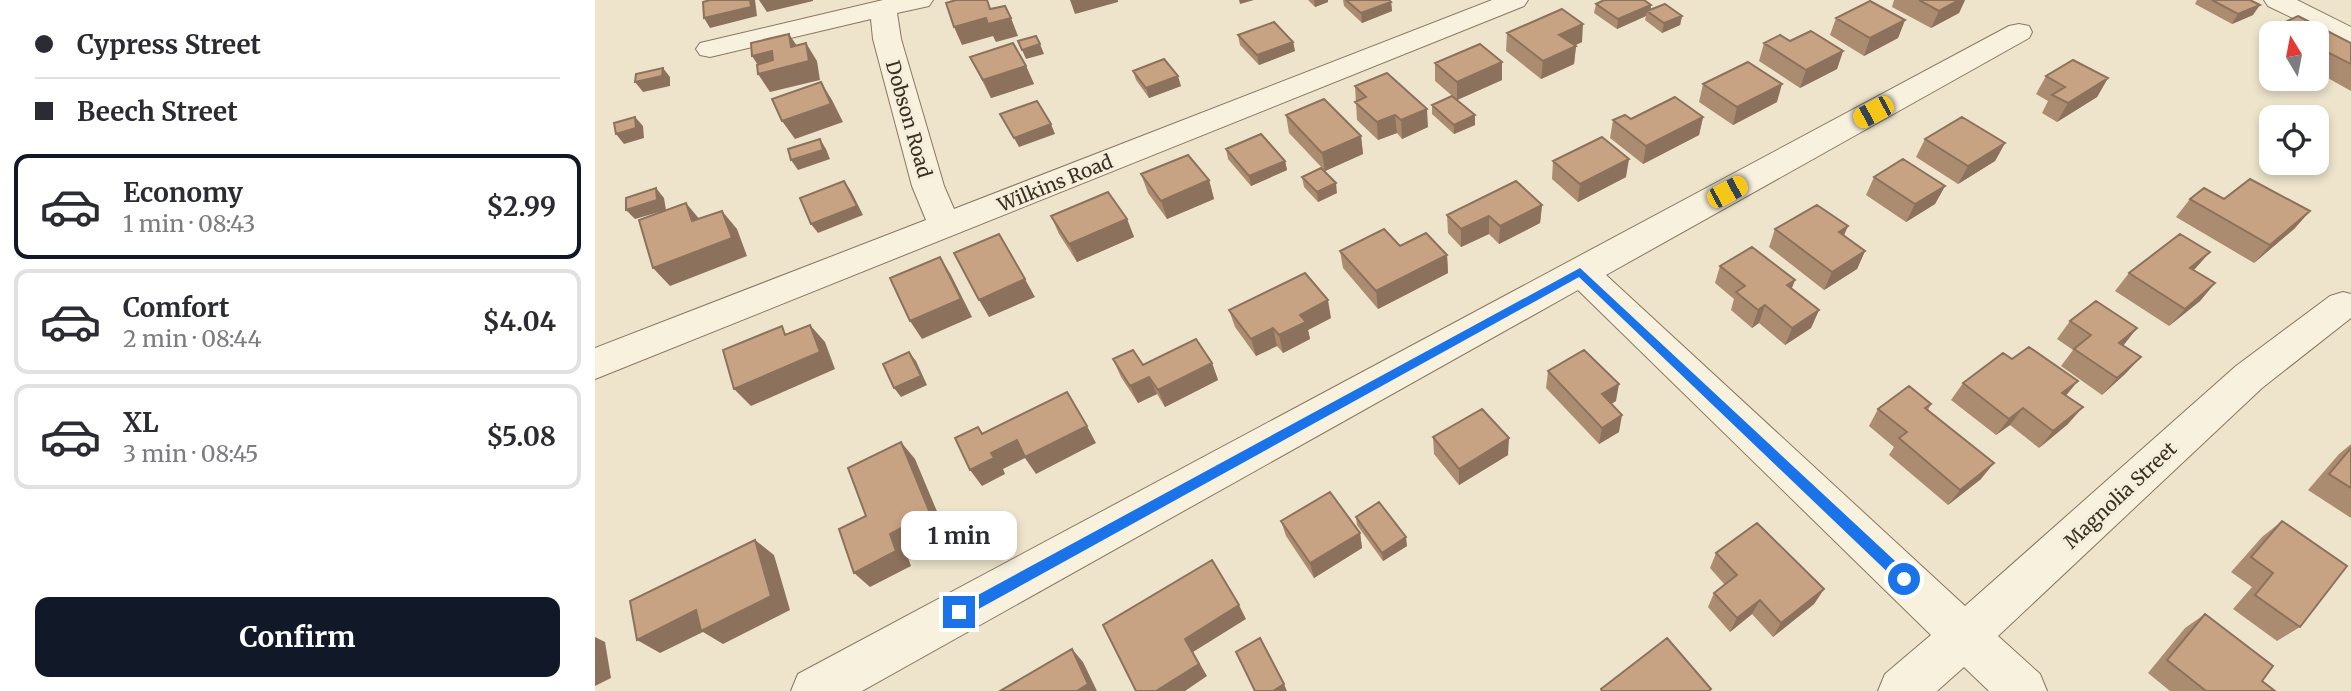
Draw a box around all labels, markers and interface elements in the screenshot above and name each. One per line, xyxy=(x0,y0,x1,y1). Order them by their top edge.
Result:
north arrow xyxy=(2259,21,2329,91)
map controls xyxy=(2259,21,2329,175)
text: Cypress Street xyxy=(77,28,261,61)
street label: Dobson Road xyxy=(881,58,937,180)
car xyxy=(1850,93,1897,131)
text: Beech Street xyxy=(77,95,238,128)
button: locate xyxy=(2259,105,2329,175)
street label: Wilkins Road xyxy=(993,149,1116,217)
car xyxy=(1704,173,1751,211)
icon: car xyxy=(39,175,102,238)
text: Economy xyxy=(123,176,243,209)
text: $2.99 xyxy=(486,190,556,223)
text: 1 min · 08:43 xyxy=(123,209,255,238)
icon: car xyxy=(39,290,102,353)
text: Comfort xyxy=(123,291,229,324)
text: $4.04 xyxy=(483,305,556,338)
text: 2 min · 08:44 xyxy=(123,324,262,353)
icon: car xyxy=(39,405,102,468)
text: XL xyxy=(123,406,159,439)
text: $5.08 xyxy=(486,420,556,453)
street label: Magnolia Street xyxy=(2059,436,2182,553)
text: 3 min · 08:45 xyxy=(123,439,258,468)
callout: 1 min xyxy=(901,510,1017,560)
text: 1 min xyxy=(928,521,990,550)
route start xyxy=(1888,563,1920,595)
route end xyxy=(943,596,975,628)
button: Confirm xyxy=(35,597,560,677)

